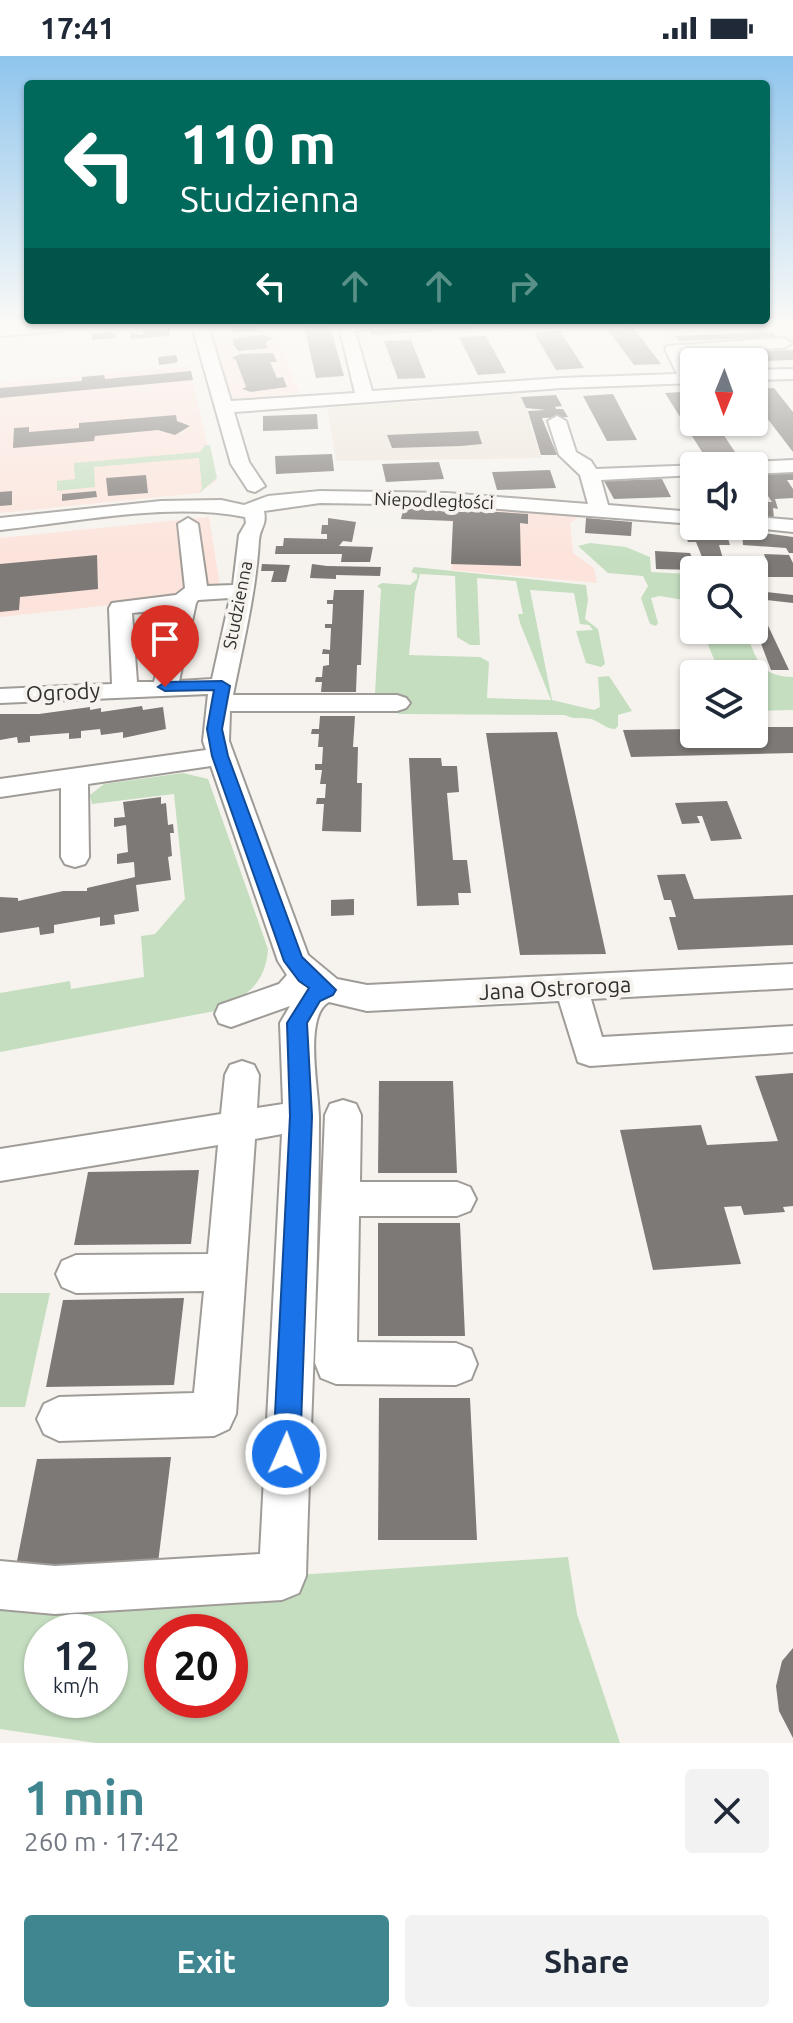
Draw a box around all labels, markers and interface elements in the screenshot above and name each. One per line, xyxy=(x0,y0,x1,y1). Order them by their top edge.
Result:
text: 17:41 xyxy=(40,11,115,45)
icon: left xyxy=(48,112,152,216)
text: 110 m xyxy=(180,112,336,175)
text: Studzienna xyxy=(180,178,359,219)
icon: left xyxy=(249,264,293,308)
icon: ahead xyxy=(333,264,377,308)
icon: ahead xyxy=(417,264,461,308)
icon: right xyxy=(501,264,545,308)
north arrow xyxy=(680,348,768,436)
map controls xyxy=(680,348,768,748)
button: sound xyxy=(680,452,768,540)
street label: Niepodległości xyxy=(374,488,494,512)
button: search xyxy=(680,556,768,644)
street label: Studzienna xyxy=(219,559,255,651)
pin xyxy=(131,605,199,687)
icon: arrive xyxy=(143,617,187,661)
button: layers xyxy=(680,660,768,748)
street label: Ogrody xyxy=(25,677,101,706)
street label: Jana Ostroroga xyxy=(478,971,632,1004)
position arrow xyxy=(244,1412,328,1496)
speed limit sign: 20 xyxy=(144,1614,248,1718)
text: 12 xyxy=(53,1633,99,1678)
text: km/h xyxy=(53,1674,99,1697)
button: close xyxy=(685,1769,769,1853)
text: 1 min xyxy=(24,1770,145,1824)
text: 260 m · 17:42 xyxy=(24,1827,180,1856)
button: Exit xyxy=(24,1915,389,2007)
button: Share xyxy=(405,1915,769,2007)

